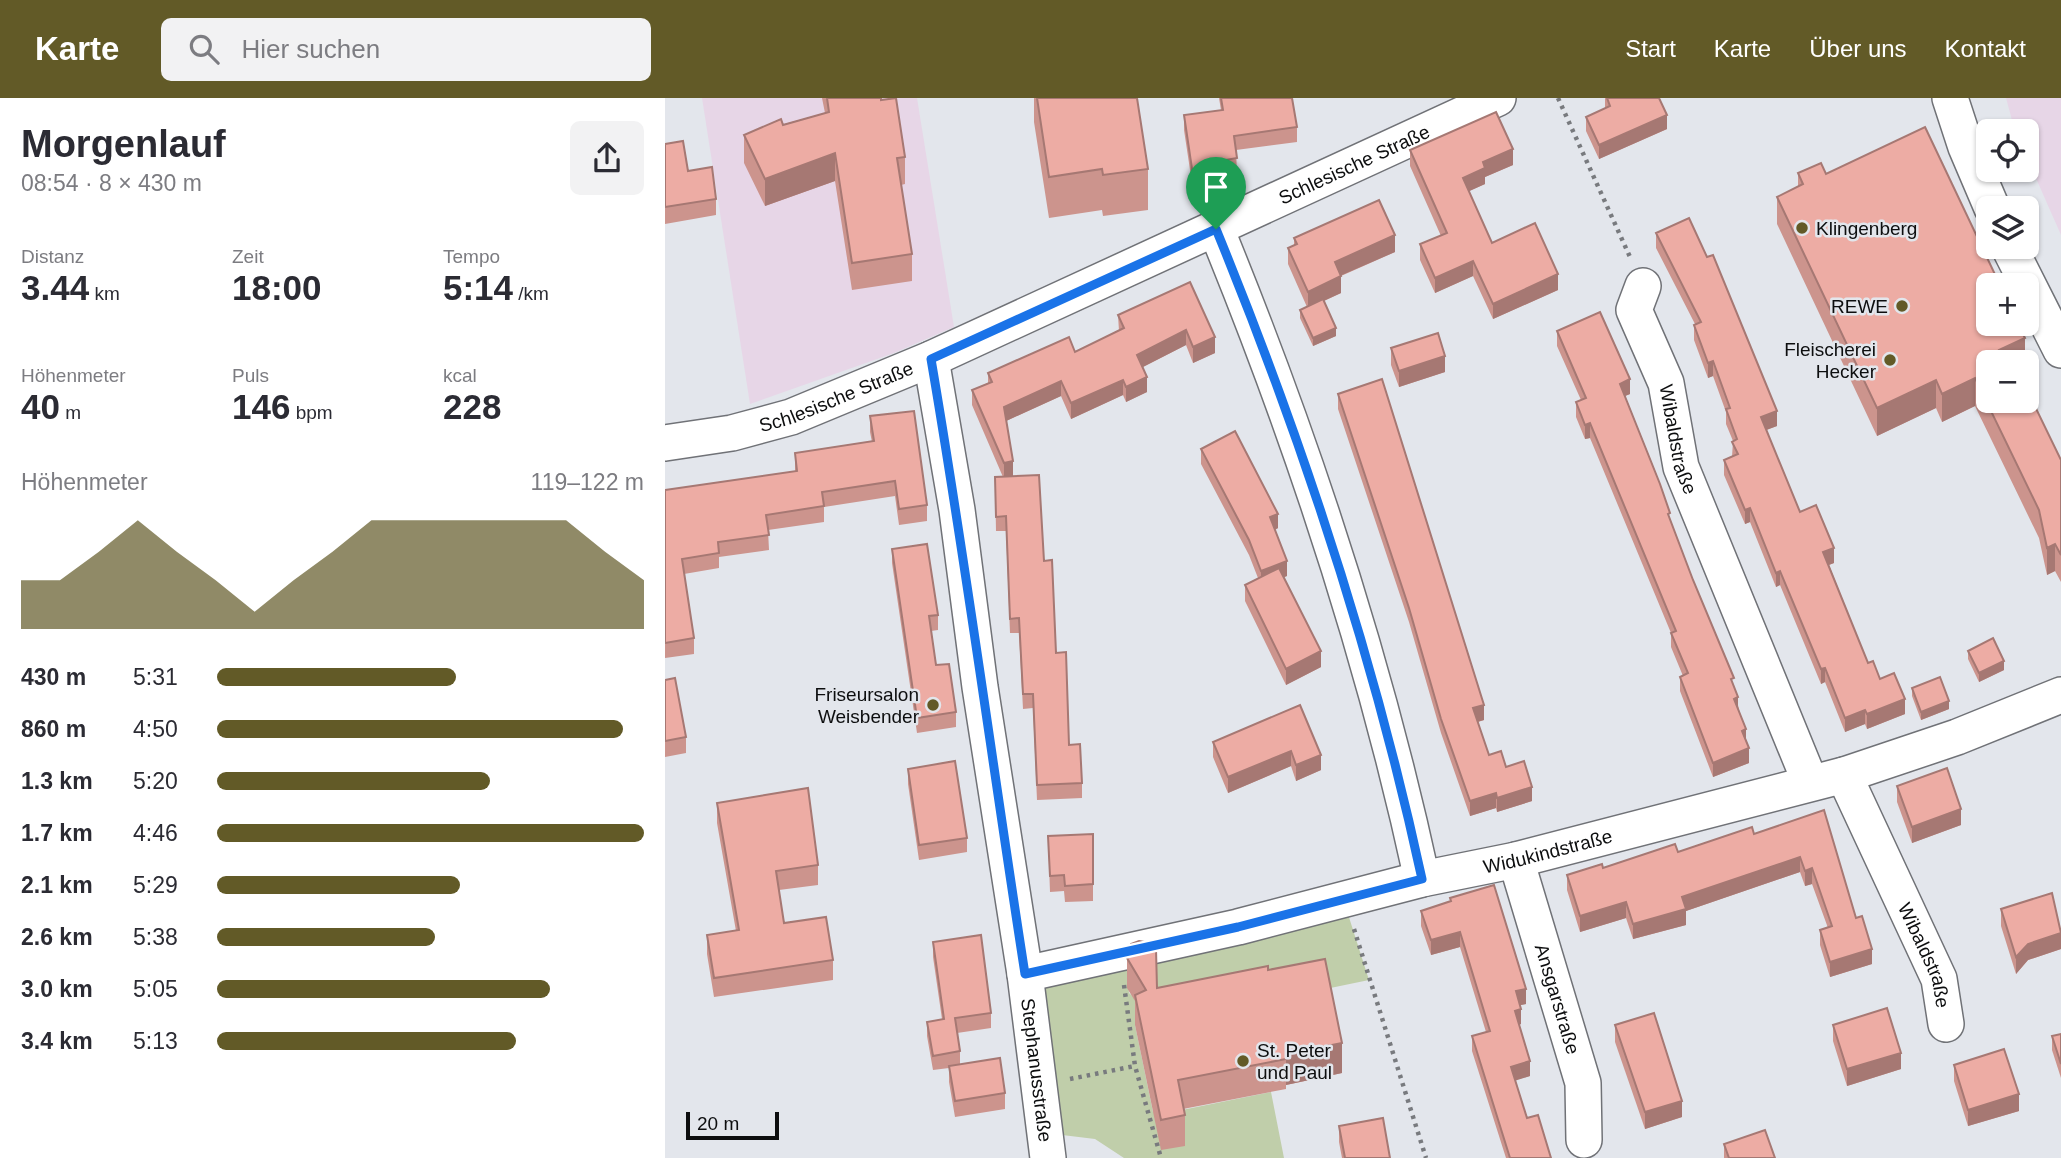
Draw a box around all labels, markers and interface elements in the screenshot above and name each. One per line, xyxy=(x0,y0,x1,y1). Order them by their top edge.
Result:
search box xyxy=(161,18,651,81)
text: Karte xyxy=(35,30,119,67)
icon: search xyxy=(185,30,223,68)
text: Hier suchen xyxy=(241,34,380,64)
text: Start xyxy=(1625,35,1676,62)
text: Karte xyxy=(1714,35,1771,62)
text: Über uns xyxy=(1809,35,1907,62)
text: Kontakt xyxy=(1945,35,2026,62)
map controls xyxy=(1976,119,2039,413)
button: locate xyxy=(1976,119,2039,182)
button: share xyxy=(570,121,644,195)
street label: Schlesische Straße xyxy=(1275,121,1433,208)
text: Morgenlauf xyxy=(21,123,226,165)
pin xyxy=(1186,157,1246,229)
icon: arrive xyxy=(1197,168,1235,206)
text: 08:54 · 8 × 430 m xyxy=(21,170,202,196)
button: layers xyxy=(1976,196,2039,259)
place label: Klingenberg xyxy=(1816,218,1917,239)
marker: Klingenberg xyxy=(1794,220,1810,236)
text: Distanz xyxy=(21,246,84,267)
text: Zeit xyxy=(232,246,264,267)
text: Tempo xyxy=(443,246,500,267)
text: 3.44 xyxy=(21,268,89,307)
text: 18:00 xyxy=(232,268,322,307)
text: 5:14 xyxy=(443,268,513,307)
button: + xyxy=(1976,273,2039,336)
text: km xyxy=(89,283,120,304)
text: /km xyxy=(513,283,549,304)
place label: REWE xyxy=(1831,296,1888,317)
marker: REWE xyxy=(1894,298,1910,314)
place label: Fleischerei Hecker xyxy=(1784,339,1877,382)
button: − xyxy=(1976,350,2039,413)
marker: Fleischerei Hecker xyxy=(1882,352,1898,368)
street label: Schlesische Straße xyxy=(757,357,916,436)
text: Höhenmeter xyxy=(21,365,126,386)
text: Puls xyxy=(232,365,269,386)
text: kcal xyxy=(443,365,477,386)
street label: Wibaldstraße xyxy=(1656,383,1701,497)
text: 40 xyxy=(21,387,60,426)
text: 146 xyxy=(232,387,290,426)
text: 228 xyxy=(443,387,501,426)
text: m xyxy=(60,402,81,423)
text: bpm xyxy=(290,402,333,423)
text: Höhenmeter xyxy=(21,469,148,495)
text: 119–122 m xyxy=(531,469,644,495)
text: 430 m xyxy=(21,664,86,690)
text: 5:31 xyxy=(133,664,178,690)
place label: Friseursalon Weisbender xyxy=(814,684,920,727)
marker: Friseursalon Weisbender xyxy=(925,697,941,713)
text: 860 m xyxy=(21,716,86,742)
text: 4:50 xyxy=(133,716,178,742)
text: 1.3 km xyxy=(21,768,93,794)
text: 5:20 xyxy=(133,768,178,794)
text: 1.7 km xyxy=(21,820,93,846)
text: 4:46 xyxy=(133,820,178,846)
street label: Widukindstraße xyxy=(1481,825,1614,877)
text: 2.1 km xyxy=(21,872,93,898)
text: 5:29 xyxy=(133,872,178,898)
street label: Wibaldstraße xyxy=(1894,899,1954,1009)
text: 2.6 km xyxy=(21,924,93,950)
text: 5:38 xyxy=(133,924,178,950)
street label: Ansgarstraße xyxy=(1531,941,1584,1057)
text: 3.0 km xyxy=(21,976,93,1002)
text: 5:05 xyxy=(133,976,178,1002)
street label: Stephanusstraße xyxy=(1018,997,1056,1143)
text: 3.4 km xyxy=(21,1028,93,1054)
text: 5:13 xyxy=(133,1028,178,1054)
place label: St. Peter und Paul xyxy=(1257,1040,1332,1083)
marker: St. Peter und Paul xyxy=(1235,1053,1251,1069)
scale bar xyxy=(686,1109,779,1141)
text: 20 m xyxy=(697,1113,739,1134)

